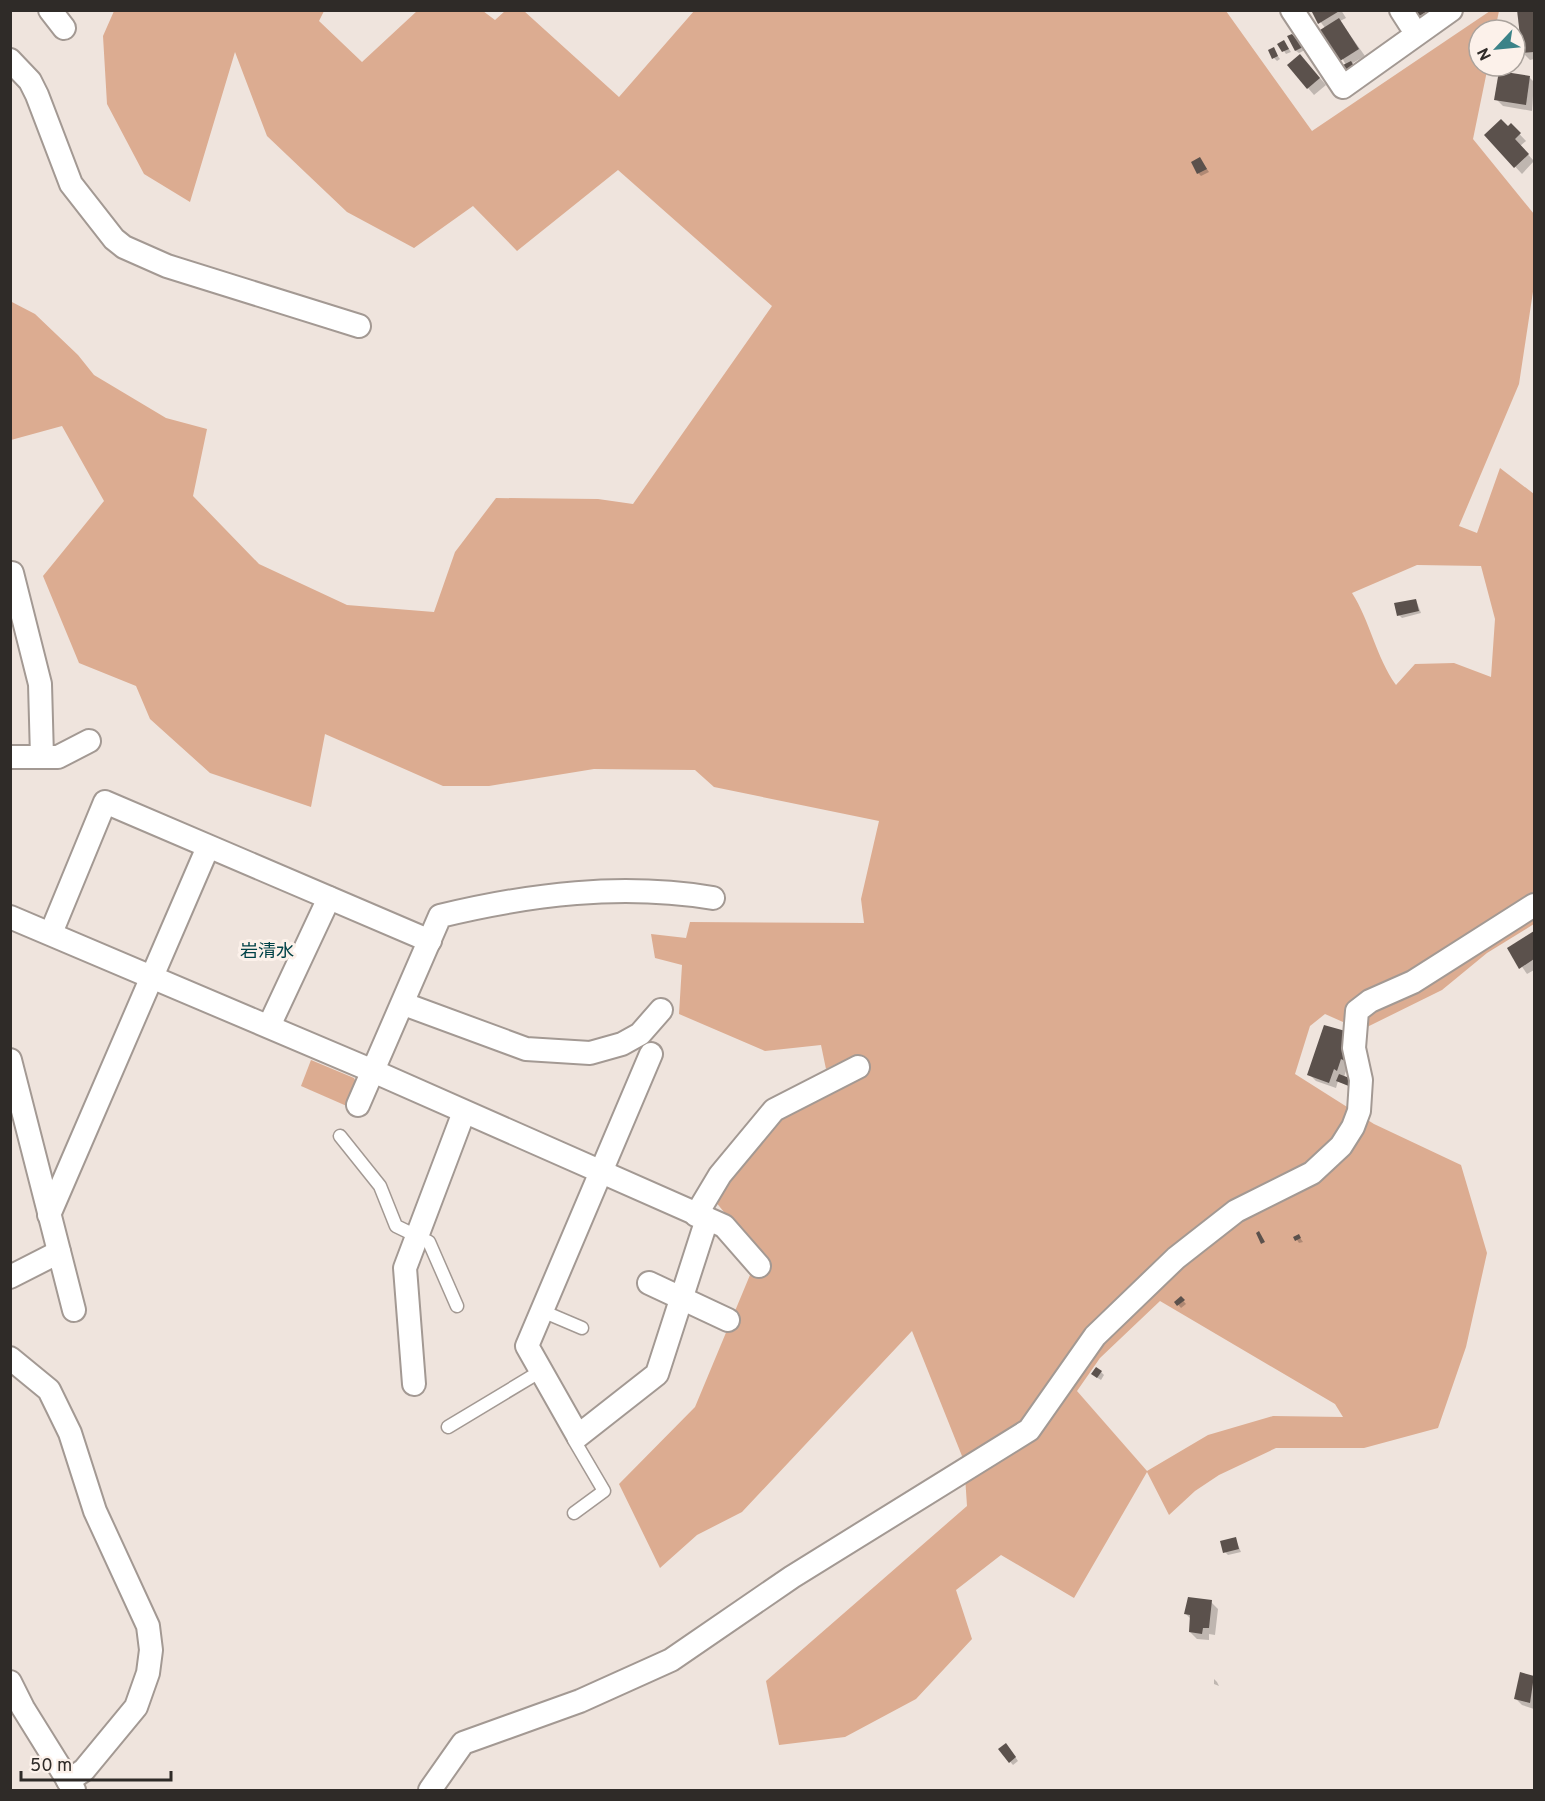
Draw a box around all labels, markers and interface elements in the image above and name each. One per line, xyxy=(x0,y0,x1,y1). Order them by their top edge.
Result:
north arrow xyxy=(1467,18,1527,78)
text: N xyxy=(1474,44,1497,63)
district label: 岩清水 xyxy=(240,941,294,964)
scale bar xyxy=(21,1744,171,1782)
text: 50 m xyxy=(30,1755,72,1778)

